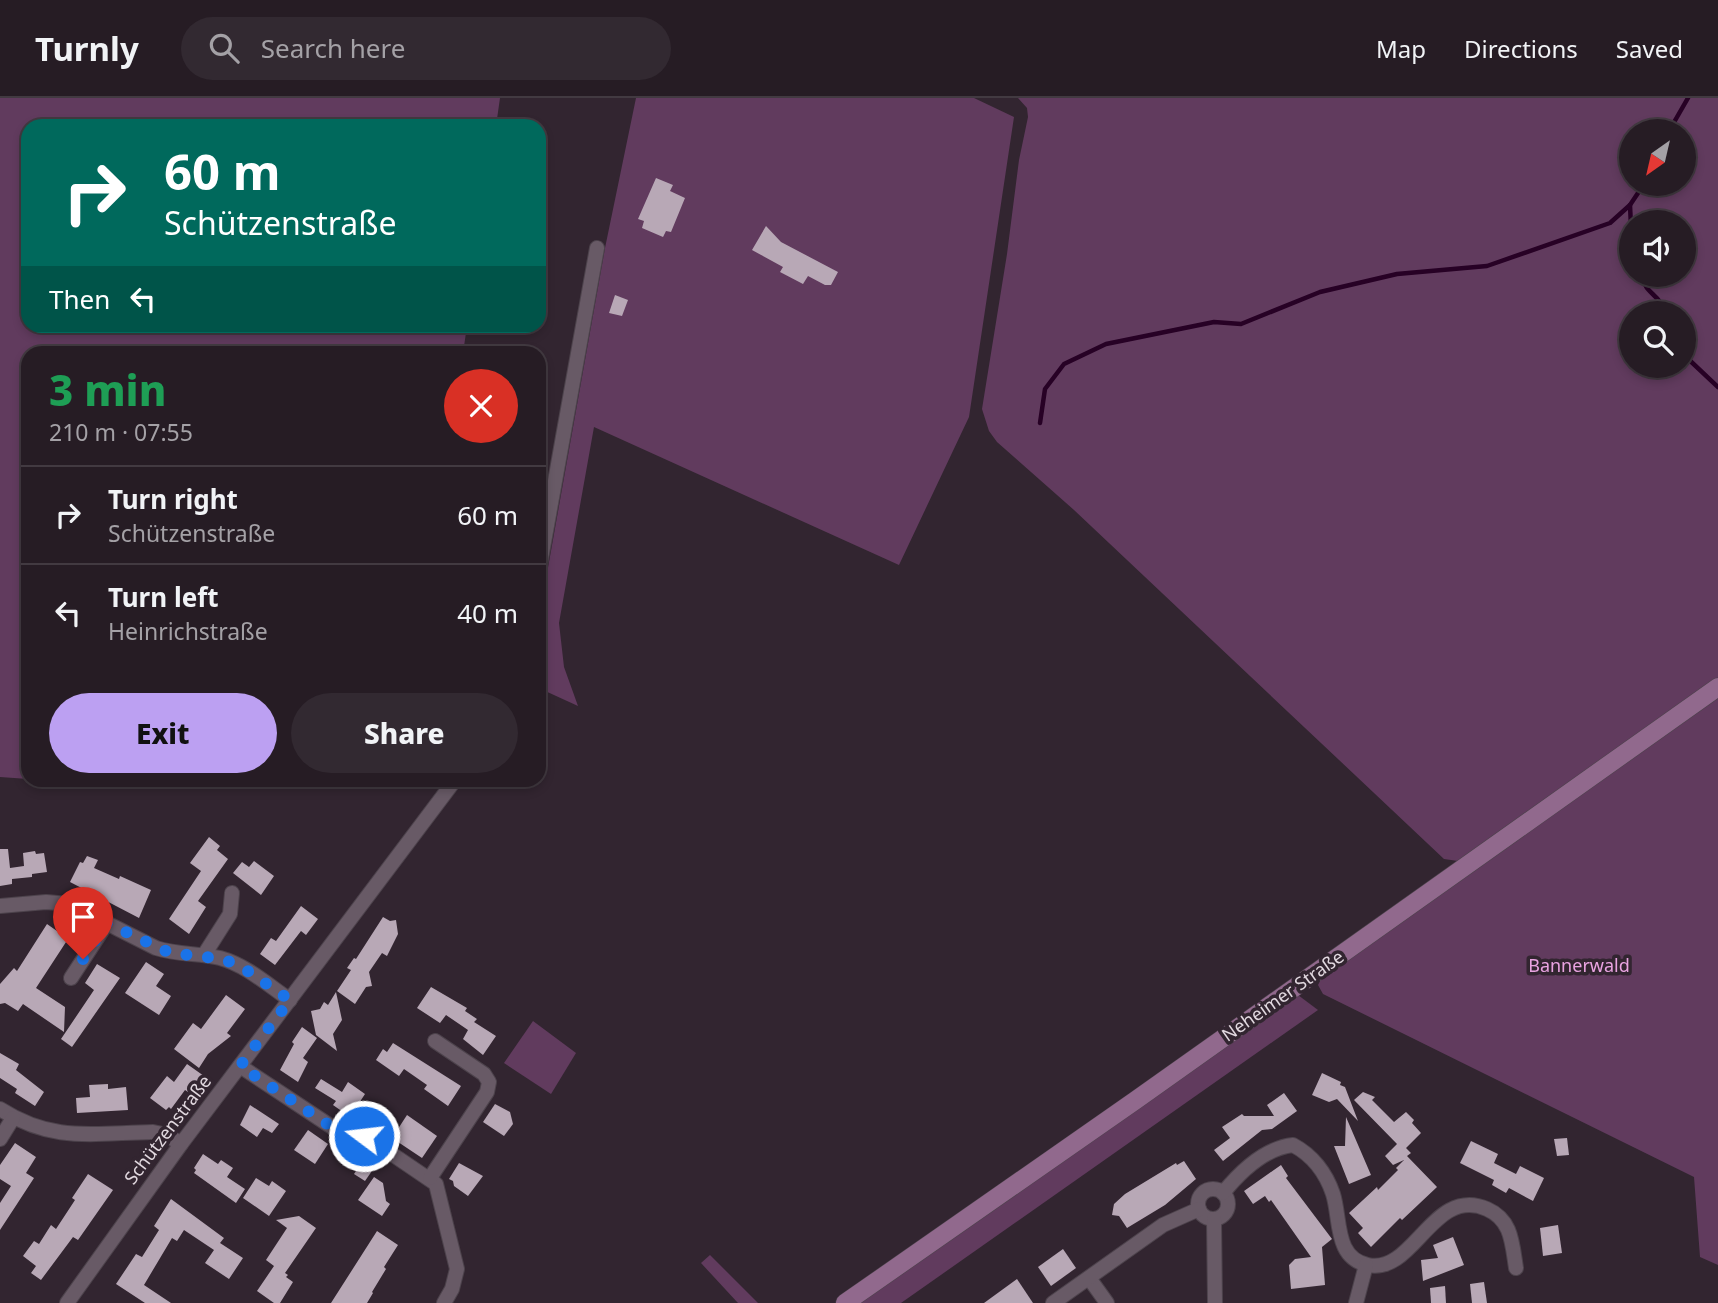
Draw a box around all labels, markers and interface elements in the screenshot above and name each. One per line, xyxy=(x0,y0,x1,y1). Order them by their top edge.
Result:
search box xyxy=(181,17,671,80)
text: Turnly xyxy=(35,26,139,71)
icon: search xyxy=(205,29,243,67)
text: Search here xyxy=(261,30,405,66)
text: Map xyxy=(1376,32,1426,65)
text: Directions xyxy=(1464,32,1578,65)
text: Saved xyxy=(1616,32,1683,65)
north arrow xyxy=(1619,119,1696,196)
map controls xyxy=(1619,119,1696,378)
text: 60 m xyxy=(164,138,281,204)
icon: right xyxy=(49,147,140,238)
text: Schützenstraße xyxy=(164,201,397,244)
button: sound xyxy=(1619,210,1696,287)
icon: left xyxy=(124,280,162,318)
text: Then xyxy=(49,281,110,317)
button: search xyxy=(1619,301,1696,378)
text: 3 min xyxy=(49,361,166,418)
button: close xyxy=(444,369,518,443)
text: 210 m · 07:55 xyxy=(49,416,193,448)
text: Turn right xyxy=(108,481,238,517)
icon: right xyxy=(49,496,87,534)
text: 60 m xyxy=(457,497,518,533)
text: Schützenstraße xyxy=(108,517,275,549)
text: Turn left xyxy=(108,579,219,615)
icon: left xyxy=(49,594,87,632)
text: 40 m xyxy=(457,595,518,631)
text: Heinrichstraße xyxy=(108,615,268,647)
button: Exit xyxy=(49,693,277,773)
button: Share xyxy=(291,693,518,773)
pin xyxy=(53,887,113,959)
icon: arrive xyxy=(64,898,102,936)
street label: Neheimer Straße xyxy=(1217,944,1348,1046)
park label: Bannerwald xyxy=(1528,953,1630,977)
street label: Schützenstraße xyxy=(118,1070,216,1189)
position arrow xyxy=(327,1099,401,1173)

